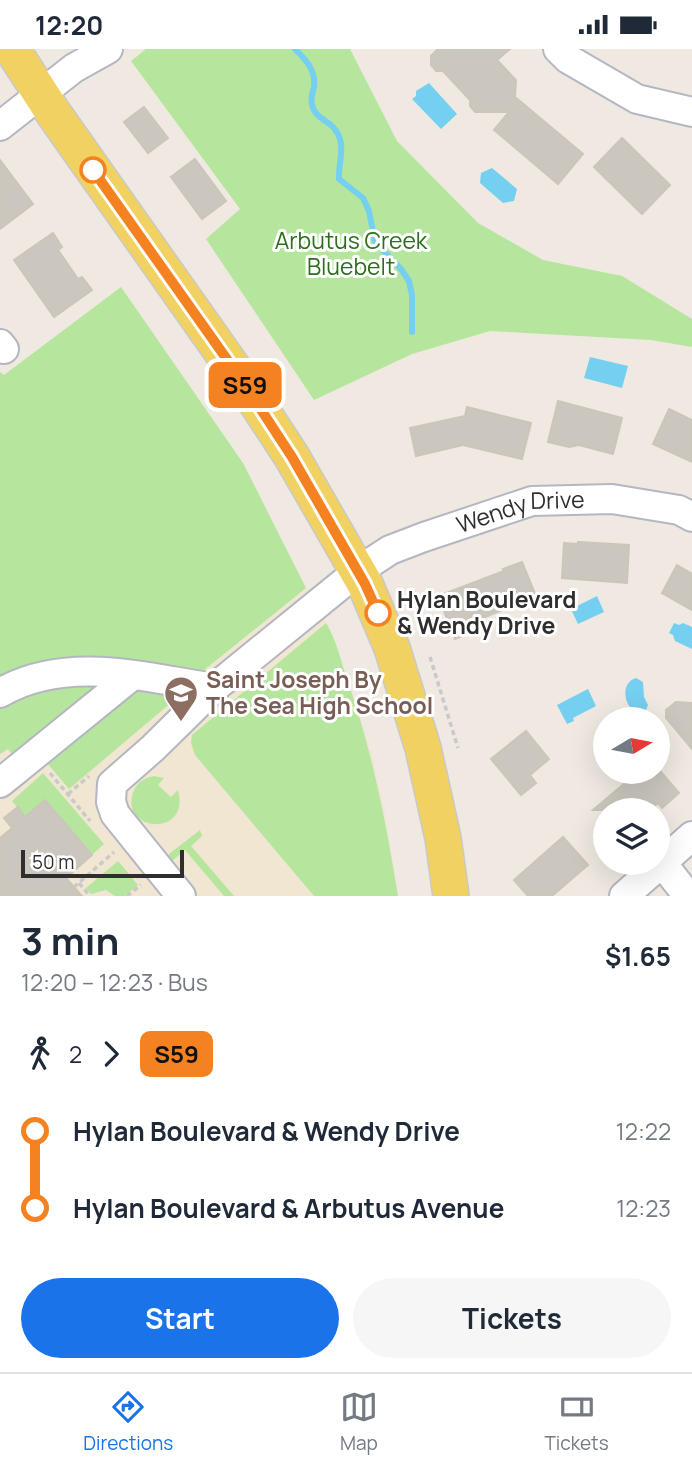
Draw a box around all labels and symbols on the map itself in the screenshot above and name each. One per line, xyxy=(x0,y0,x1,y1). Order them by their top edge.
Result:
unlabelled marker xyxy=(80,157,106,183)
park label: Arbutus Creek Bluebelt xyxy=(275,224,428,282)
line badge: S59 xyxy=(205,362,285,408)
street label: Wendy Drive xyxy=(452,483,585,540)
place label: Hylan Boulevard & Wendy Drive xyxy=(397,583,577,641)
marker: Hylan Boulevard & Wendy Drive xyxy=(365,600,391,626)
place label: Saint Joseph By The Sea High School xyxy=(206,663,433,721)
school or university icon: Saint Joseph By The Sea High School xyxy=(162,674,200,723)
north arrow xyxy=(593,707,670,784)
scale bar xyxy=(21,847,184,879)

